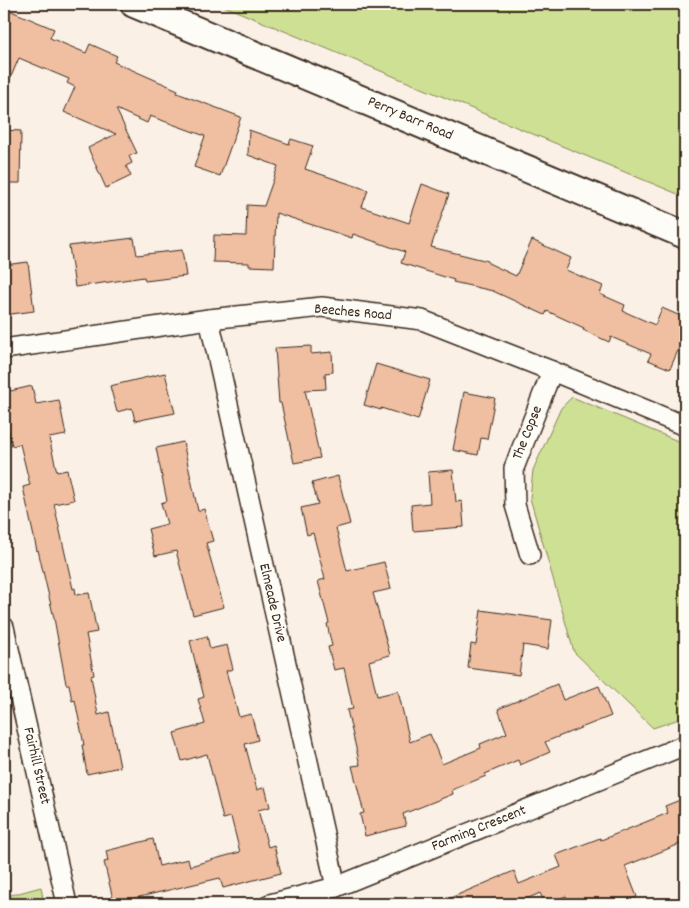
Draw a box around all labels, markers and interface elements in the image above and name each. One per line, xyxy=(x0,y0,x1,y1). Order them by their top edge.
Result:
street label: Perry Barr Road xyxy=(364,91,456,147)
street label: Beeches Road xyxy=(313,299,393,327)
street label: The Copse xyxy=(507,402,549,463)
street label: Elmeade Drive xyxy=(252,561,292,645)
street label: Fairhill Street xyxy=(16,725,56,807)
street label: Farming Crescent xyxy=(428,800,530,858)

